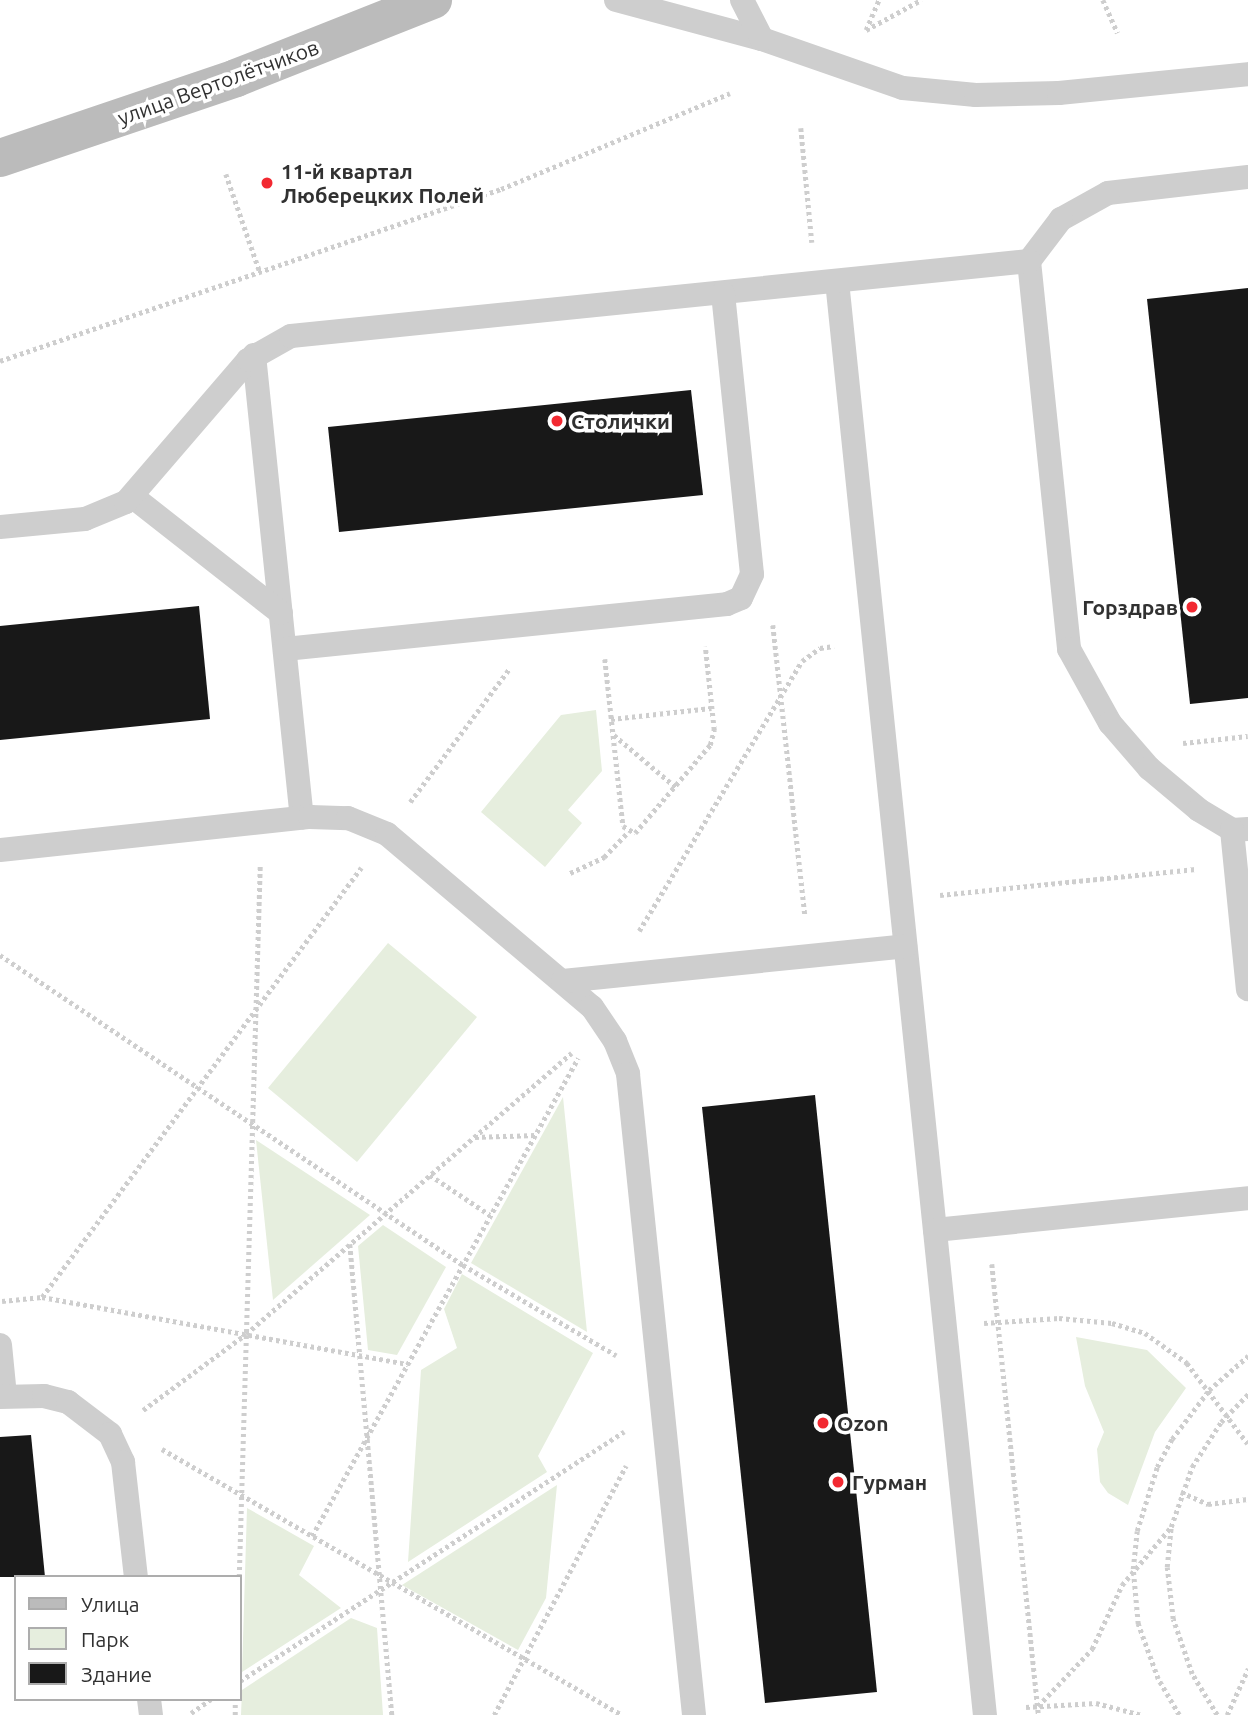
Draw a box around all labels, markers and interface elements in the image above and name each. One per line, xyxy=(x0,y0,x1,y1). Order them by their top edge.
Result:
street label: улица Вертолётчиков xyxy=(114,34,322,130)
place label: 11-й квартал Люберецких Полей xyxy=(281,158,484,208)
marker: 11-й квартал Люберецких Полей xyxy=(259,175,275,191)
place label: Столички xyxy=(571,408,670,434)
marker: Столички xyxy=(549,413,565,429)
place label: Горздрав xyxy=(1082,594,1178,620)
marker: Горздрав xyxy=(1184,599,1200,615)
place label: Ozon xyxy=(837,1410,888,1436)
marker: Ozon xyxy=(815,1415,831,1431)
place label: Гурман xyxy=(852,1469,927,1495)
marker: Гурман xyxy=(830,1474,846,1490)
legend xyxy=(14,1575,242,1701)
text: Улица xyxy=(81,1592,139,1616)
text: Парк xyxy=(81,1627,129,1651)
text: Здание xyxy=(81,1662,152,1686)

